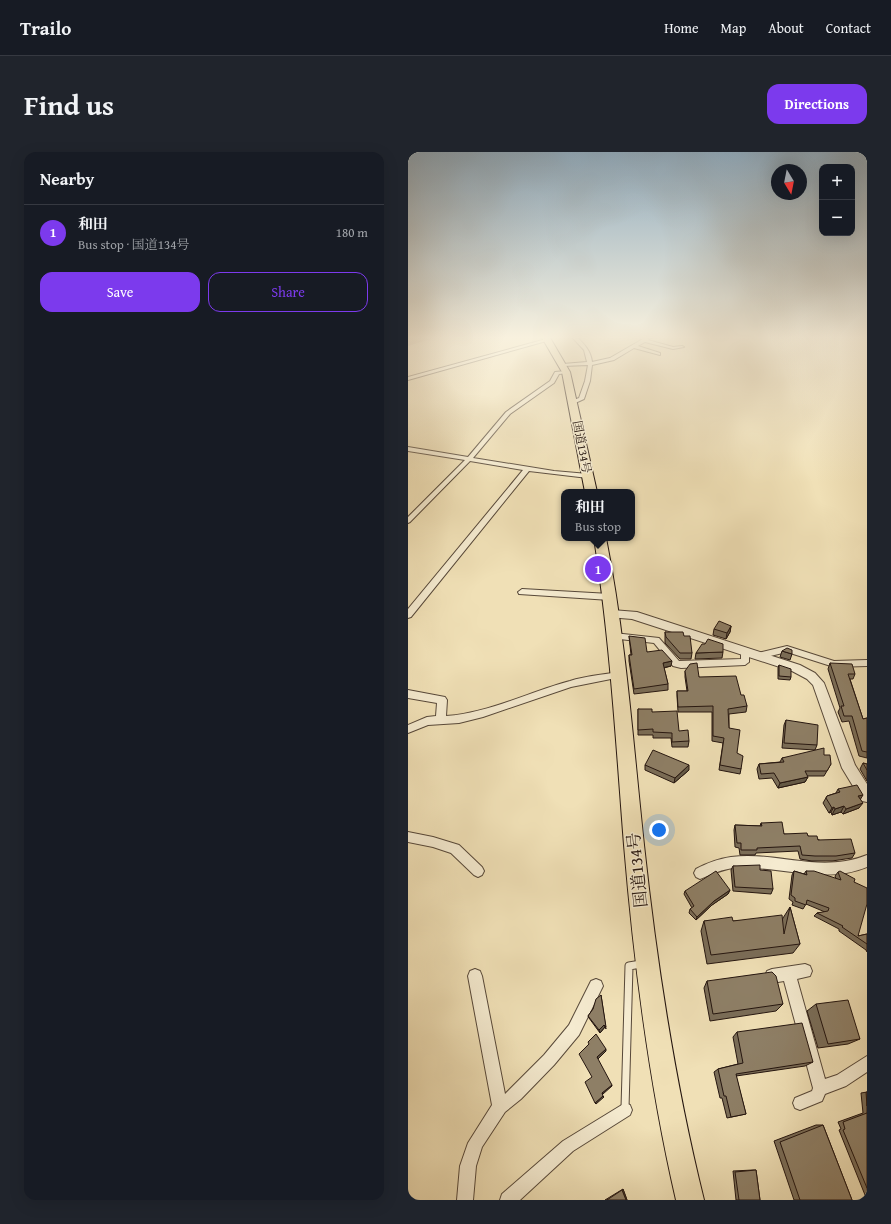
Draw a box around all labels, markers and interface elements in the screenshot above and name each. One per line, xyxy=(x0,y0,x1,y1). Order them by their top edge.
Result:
text: Trailo xyxy=(20,14,71,42)
text: Home xyxy=(664,18,699,38)
text: Map xyxy=(721,18,746,38)
text: About xyxy=(768,18,804,38)
text: Contact xyxy=(826,18,871,38)
text: Find us xyxy=(24,84,114,125)
button: Directions xyxy=(767,84,867,124)
north arrow xyxy=(771,164,807,200)
map controls xyxy=(819,164,855,236)
button: + xyxy=(819,164,855,200)
text: Nearby xyxy=(40,166,94,191)
button: − xyxy=(819,200,855,236)
text: 和田 xyxy=(78,213,108,234)
text: 1 xyxy=(50,223,56,242)
text: 180 m xyxy=(336,223,368,242)
text: Bus stop · 国道134号 xyxy=(78,235,189,254)
button: Save xyxy=(40,272,200,312)
button: Share xyxy=(208,272,368,312)
street label: 国道134号 xyxy=(569,419,596,475)
popup xyxy=(561,489,635,541)
text: 和田 xyxy=(575,496,605,517)
text: Bus stop xyxy=(575,517,621,536)
pin: 1 xyxy=(585,554,611,584)
your location xyxy=(649,820,669,840)
street label: 国道134号 xyxy=(620,831,653,909)

